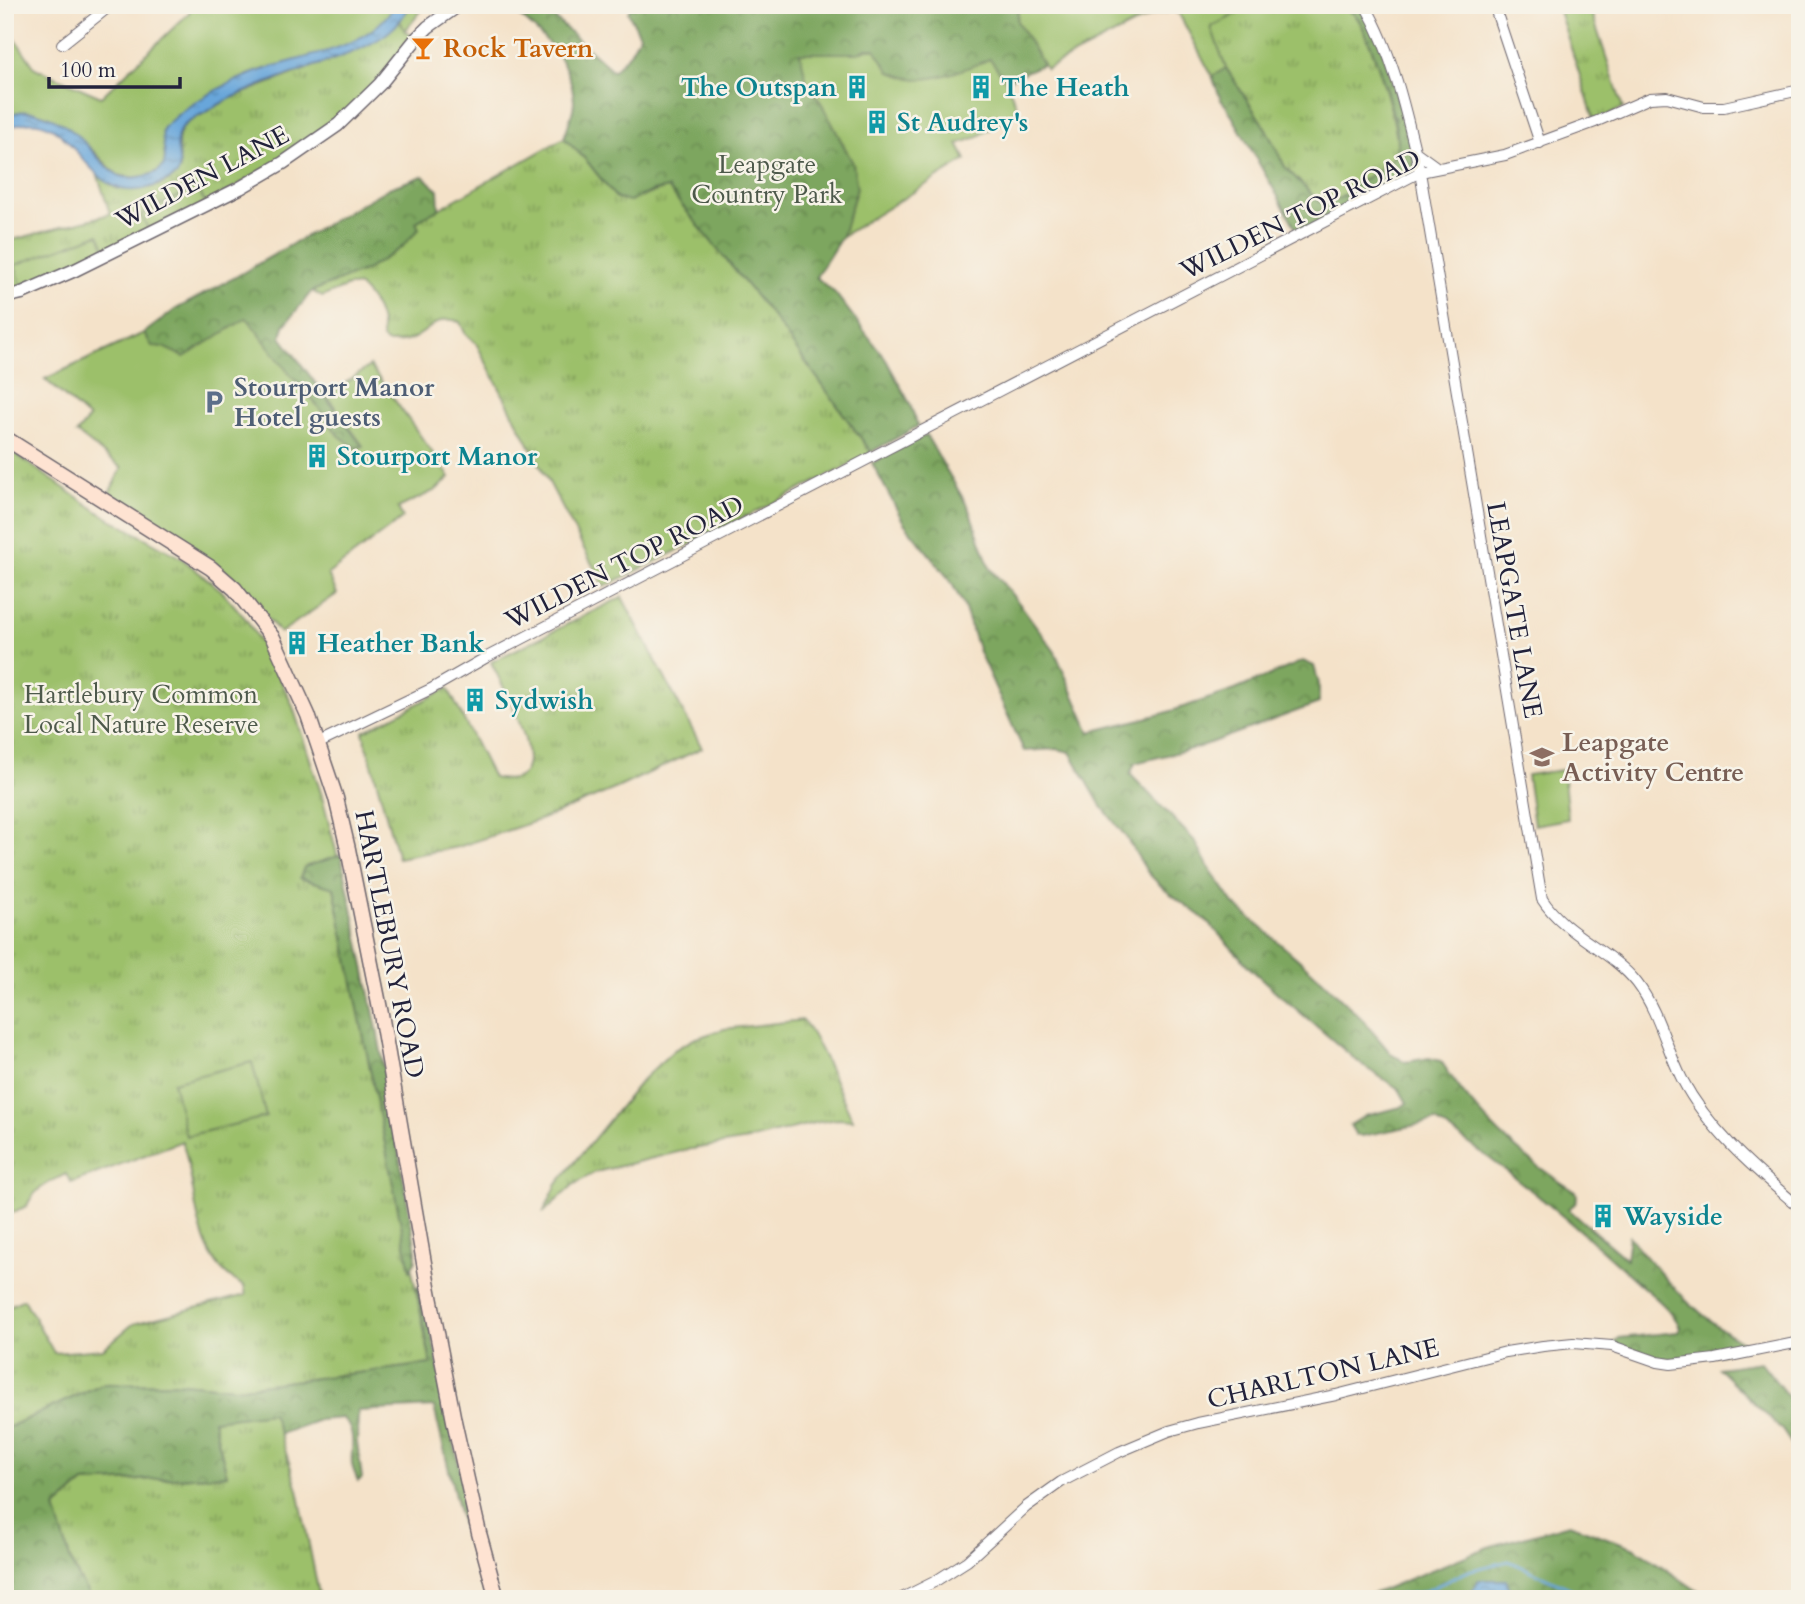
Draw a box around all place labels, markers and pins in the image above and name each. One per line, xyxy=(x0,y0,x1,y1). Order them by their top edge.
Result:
place label: Rock Tavern xyxy=(443,31,594,66)
bar icon: Rock Tavern xyxy=(409,34,437,62)
place label: The Outspan xyxy=(681,70,837,105)
place label: The Heath xyxy=(1001,70,1129,105)
building icon: The Outspan xyxy=(843,73,871,101)
building icon: The Heath xyxy=(967,73,995,101)
place label: St Audrey's xyxy=(897,105,1028,140)
building icon: St Audrey's xyxy=(863,108,891,136)
place label: Stourport Manor Hotel guests xyxy=(234,370,435,435)
parking icon: Stourport Manor Hotel guests xyxy=(200,388,228,416)
place label: Stourport Manor xyxy=(337,439,538,474)
building icon: Stourport Manor xyxy=(303,442,331,470)
place label: Heather Bank xyxy=(317,626,486,661)
building icon: Heather Bank xyxy=(283,629,311,657)
place label: Sydwish xyxy=(495,683,593,718)
building icon: Sydwish xyxy=(461,686,489,714)
place label: Leapgate Activity Centre xyxy=(1562,725,1744,790)
school or university icon: Leapgate Activity Centre xyxy=(1528,743,1556,771)
place label: Wayside xyxy=(1622,1199,1723,1234)
building icon: Wayside xyxy=(1589,1202,1617,1230)

